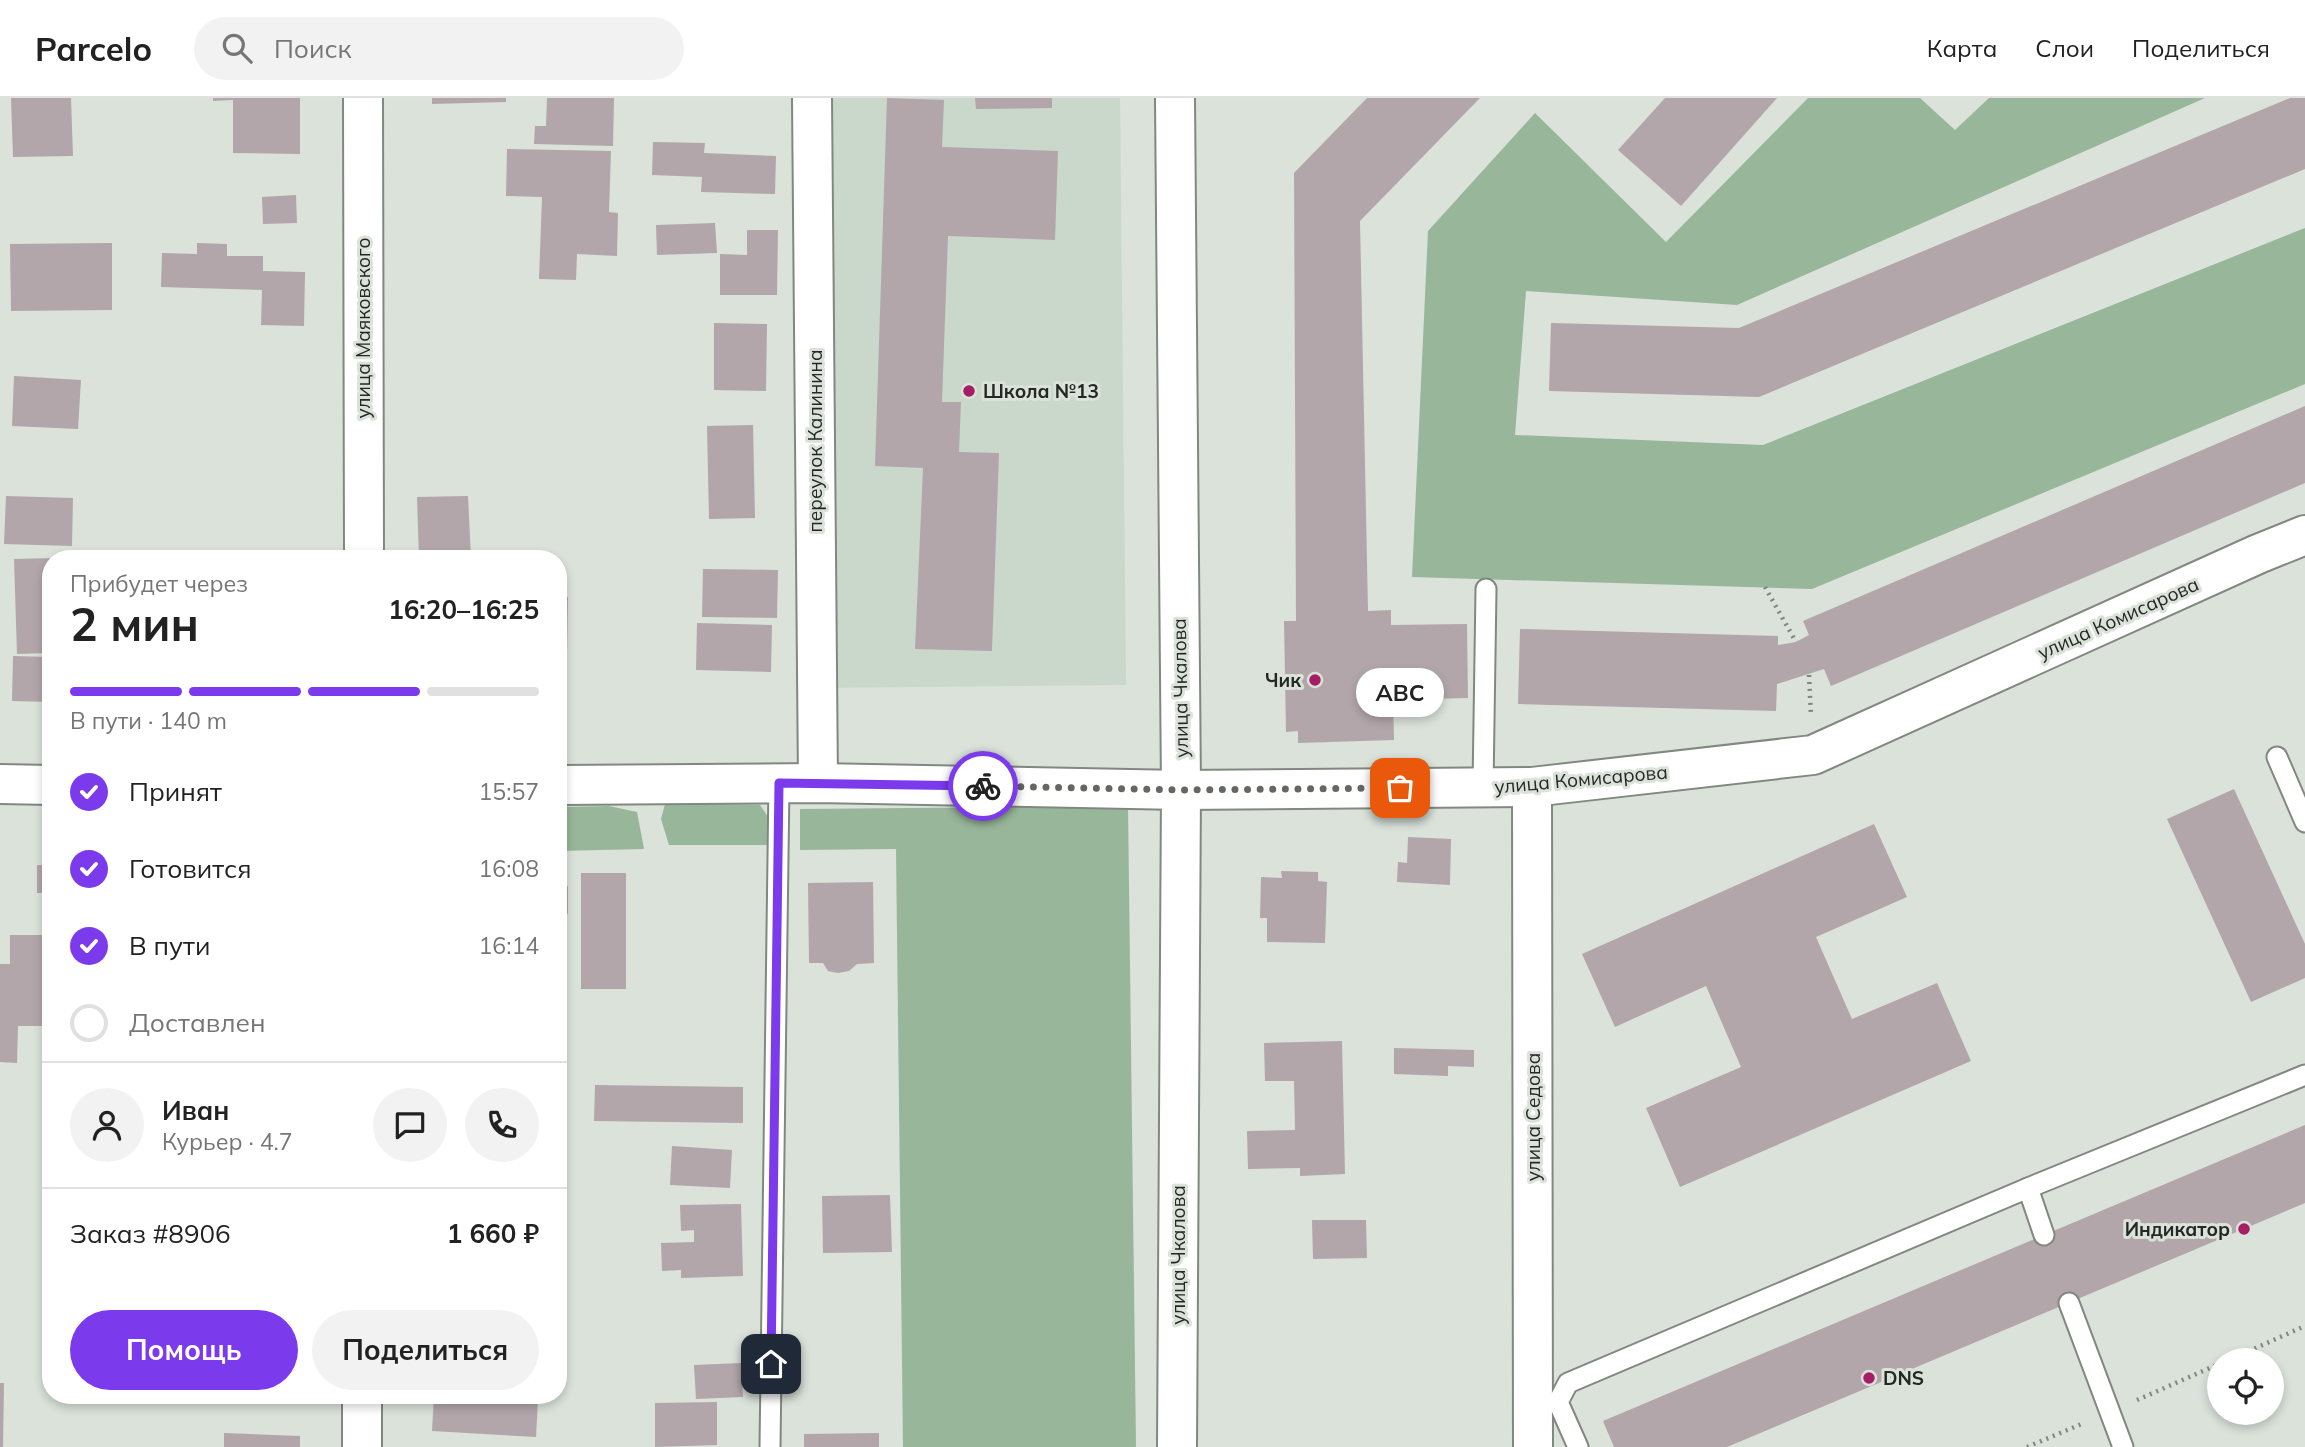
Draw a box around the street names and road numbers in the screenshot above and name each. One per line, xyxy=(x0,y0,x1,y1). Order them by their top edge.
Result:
street label: улица Маяковского xyxy=(351,238,375,418)
street label: переулок Калинина xyxy=(803,349,827,533)
street label: улица Комисарова xyxy=(2034,572,2202,664)
street label: улица Чкалова xyxy=(1167,618,1193,758)
street label: улица Комисарова xyxy=(1493,759,1669,799)
street label: улица Седова xyxy=(1521,1053,1545,1181)
street label: улица Чкалова xyxy=(1166,1185,1190,1325)

